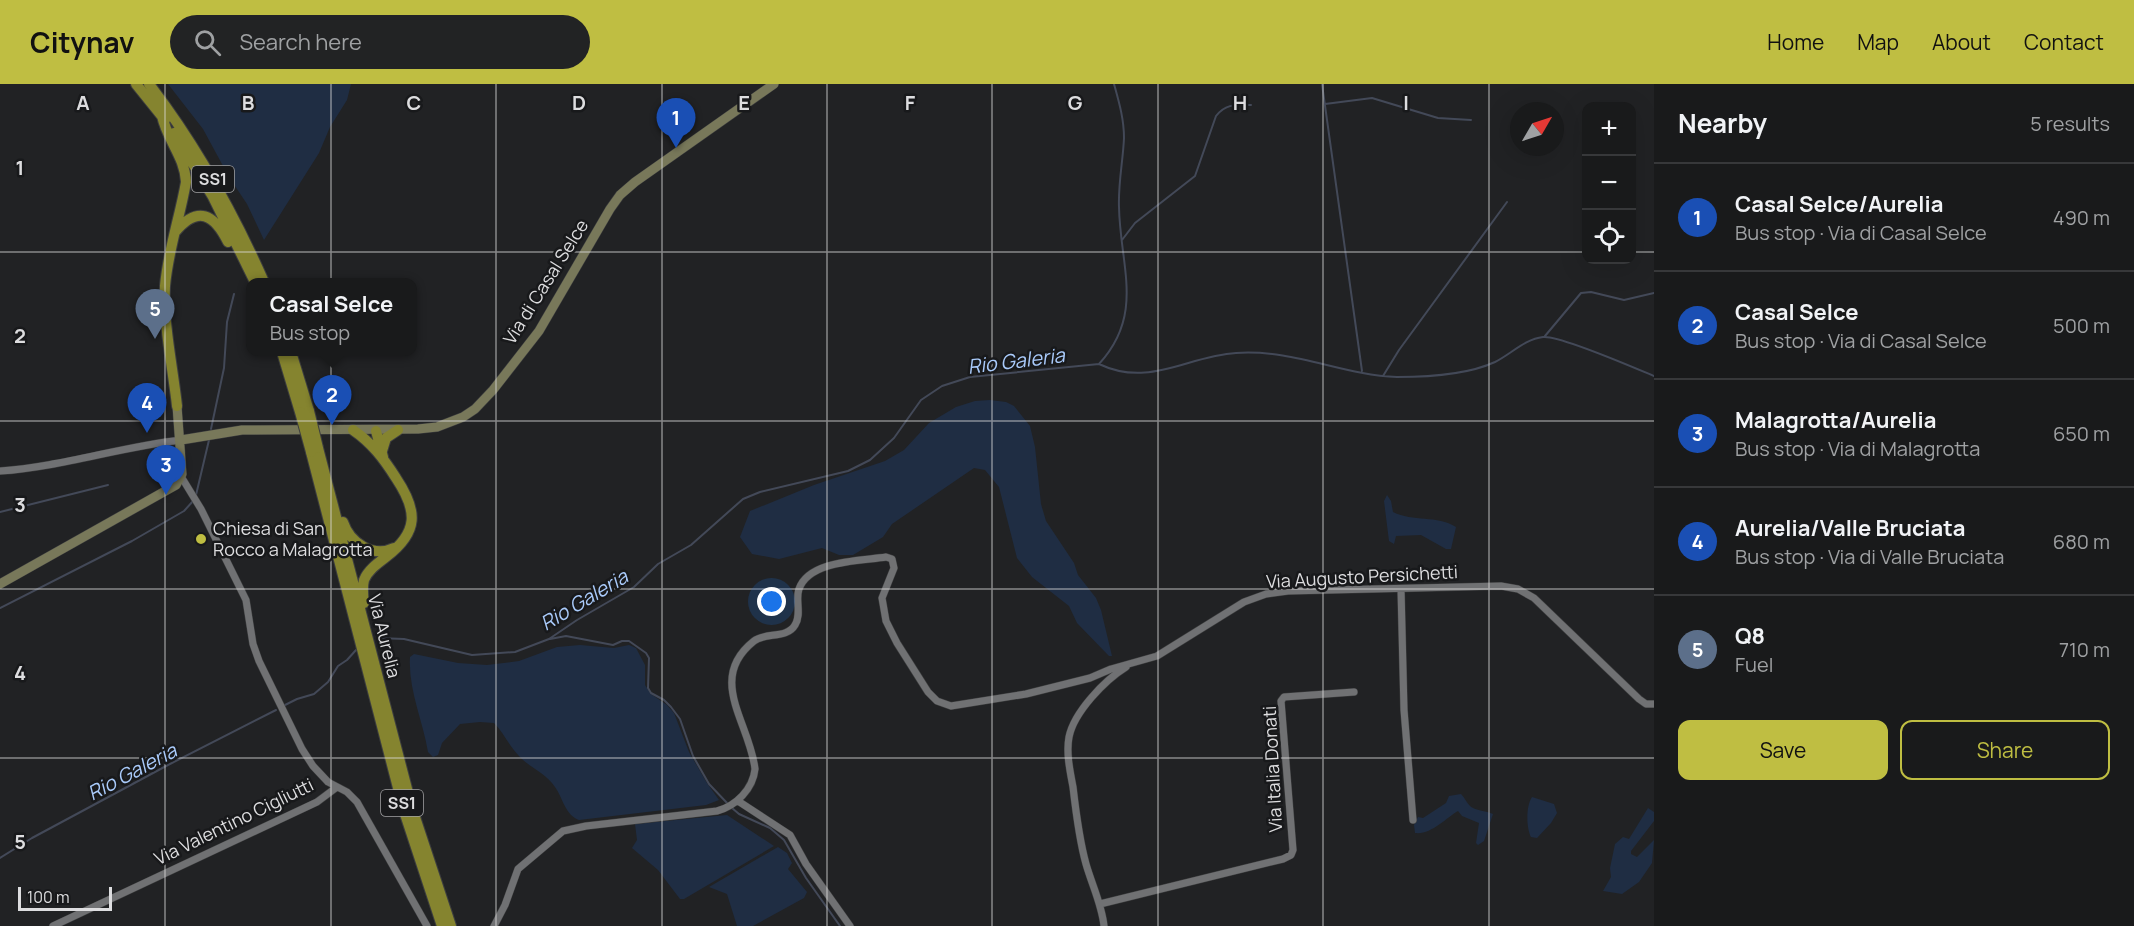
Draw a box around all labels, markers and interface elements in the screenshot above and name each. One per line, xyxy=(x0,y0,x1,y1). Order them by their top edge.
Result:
search box xyxy=(170,15,590,69)
text: Citynav xyxy=(30,23,134,61)
icon: search xyxy=(191,26,224,59)
text: Search here xyxy=(239,27,362,57)
text: Home xyxy=(1767,28,1824,56)
text: Map xyxy=(1857,28,1899,56)
text: About xyxy=(1932,28,1991,56)
text: Contact xyxy=(2024,28,2104,56)
text: A xyxy=(76,89,90,116)
text: B xyxy=(242,89,255,116)
text: C xyxy=(407,89,421,116)
text: D xyxy=(572,89,586,116)
text: E xyxy=(738,89,750,116)
text: F xyxy=(905,89,916,116)
text: G xyxy=(1068,89,1083,116)
text: H xyxy=(1233,89,1247,116)
text: I xyxy=(1403,89,1409,116)
pin: 1 xyxy=(656,98,696,148)
north arrow xyxy=(1510,102,1564,156)
map controls xyxy=(1582,102,1636,264)
button: + xyxy=(1582,102,1636,156)
text: Nearby xyxy=(1678,105,1767,141)
text: 5 results xyxy=(2030,110,2110,137)
text: 1 xyxy=(16,154,24,181)
button: − xyxy=(1582,156,1636,210)
road number: SS1 xyxy=(192,166,234,192)
text: Casal Selce/Aurelia xyxy=(1735,189,1943,219)
text: 1 xyxy=(1693,204,1702,231)
text: 490 m xyxy=(2053,204,2110,231)
button: locate xyxy=(1582,210,1636,264)
street label: Via di Casal Selce xyxy=(497,214,593,348)
text: Bus stop · Via di Casal Selce xyxy=(1735,219,1987,246)
popup xyxy=(246,278,417,356)
text: Casal Selce xyxy=(270,289,393,319)
pin: 5 xyxy=(136,290,174,339)
text: Casal Selce xyxy=(1735,297,1859,327)
text: 2 xyxy=(1692,312,1703,339)
text: 500 m xyxy=(2053,312,2110,339)
text: Bus stop xyxy=(270,319,350,346)
text: 2 xyxy=(14,322,26,349)
text: Bus stop · Via di Casal Selce xyxy=(1735,327,1987,354)
water label: Rio Galeria xyxy=(966,341,1067,380)
pin: 2 xyxy=(312,376,352,425)
pin: 4 xyxy=(128,384,166,433)
text: Malagrotta/Aurelia xyxy=(1735,405,1936,435)
text: 3 xyxy=(1692,420,1703,447)
text: 650 m xyxy=(2053,420,2110,447)
text: Bus stop · Via di Malagrotta xyxy=(1735,435,1980,462)
pin: 3 xyxy=(146,446,186,495)
text: 3 xyxy=(14,491,26,518)
text: Aurelia/Valle Bruciata xyxy=(1735,513,1965,543)
place label: Chiesa di San Rocco a Malagrotta xyxy=(213,516,373,561)
text: 4 xyxy=(1691,528,1704,555)
text: 680 m xyxy=(2053,528,2110,555)
marker: Chiesa di San Rocco a Malagrotta xyxy=(194,532,208,546)
text: Bus stop · Via di Valle Bruciata xyxy=(1735,543,2004,570)
street label: Via Augusto Persichetti xyxy=(1265,559,1459,593)
water label: Rio Galeria xyxy=(535,562,633,636)
your location xyxy=(757,587,786,616)
street label: Via Aurelia xyxy=(363,591,407,680)
text: Q8 xyxy=(1735,621,1765,651)
text: 5 xyxy=(1692,636,1703,663)
text: 710 m xyxy=(2059,636,2110,663)
text: Fuel xyxy=(1735,651,1773,678)
text: 4 xyxy=(14,659,26,686)
street label: Via Italia Donati xyxy=(1257,705,1287,833)
button: Save xyxy=(1678,720,1888,780)
button: Share xyxy=(1900,720,2110,780)
water label: Rio Galeria xyxy=(82,736,182,806)
street label: Via Valentino Cigliutti xyxy=(150,772,317,870)
road number: SS1 xyxy=(381,790,423,816)
text: 5 xyxy=(14,828,26,855)
scale bar xyxy=(18,884,112,912)
text: 100 m xyxy=(27,886,70,908)

